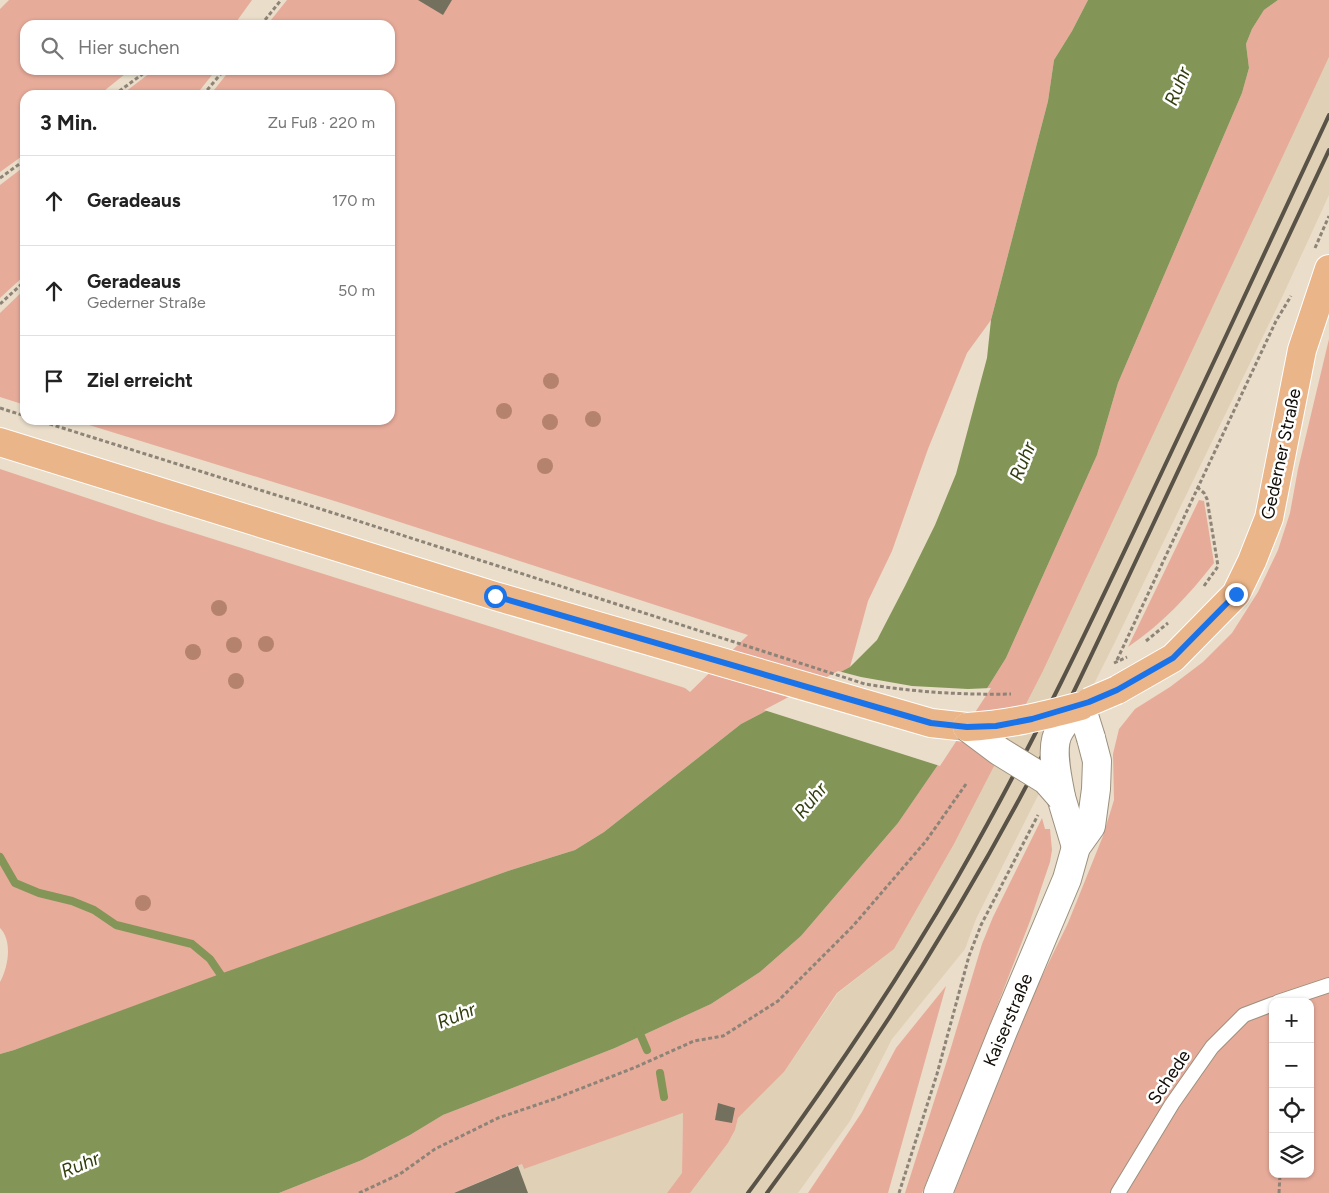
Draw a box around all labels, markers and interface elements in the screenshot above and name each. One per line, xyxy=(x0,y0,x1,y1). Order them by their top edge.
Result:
search box xyxy=(20,20,395,75)
icon: search xyxy=(38,34,66,62)
text: Hier suchen xyxy=(78,36,179,59)
water label: Ruhr xyxy=(1159,63,1196,109)
text: 3 Min. xyxy=(40,110,97,135)
text: Zu Fuß · 220 m xyxy=(268,113,375,132)
icon: ahead xyxy=(40,187,68,215)
text: Geradeaus xyxy=(87,189,181,212)
text: 170 m xyxy=(332,191,375,210)
text: Geradeaus xyxy=(87,270,181,293)
icon: ahead xyxy=(40,277,68,305)
text: 50 m xyxy=(338,281,375,300)
text: Gederner Straße xyxy=(87,293,206,312)
icon: arrive xyxy=(40,367,68,395)
text: Ziel erreicht xyxy=(87,369,193,392)
street label: Gederner Straße xyxy=(1256,386,1306,522)
water label: Ruhr xyxy=(1004,438,1041,484)
route end xyxy=(1225,583,1248,606)
route start xyxy=(484,585,507,608)
water label: Ruhr xyxy=(789,777,832,823)
street label: Kaiserstraße xyxy=(979,970,1038,1070)
water label: Ruhr xyxy=(434,997,479,1034)
map controls xyxy=(1269,998,1314,1178)
button: + xyxy=(1269,998,1314,1043)
button: − xyxy=(1269,1043,1314,1088)
street label: Schede xyxy=(1143,1045,1195,1108)
button: locate xyxy=(1269,1088,1314,1133)
button: layers xyxy=(1269,1133,1314,1178)
water label: Ruhr xyxy=(58,1146,103,1183)

